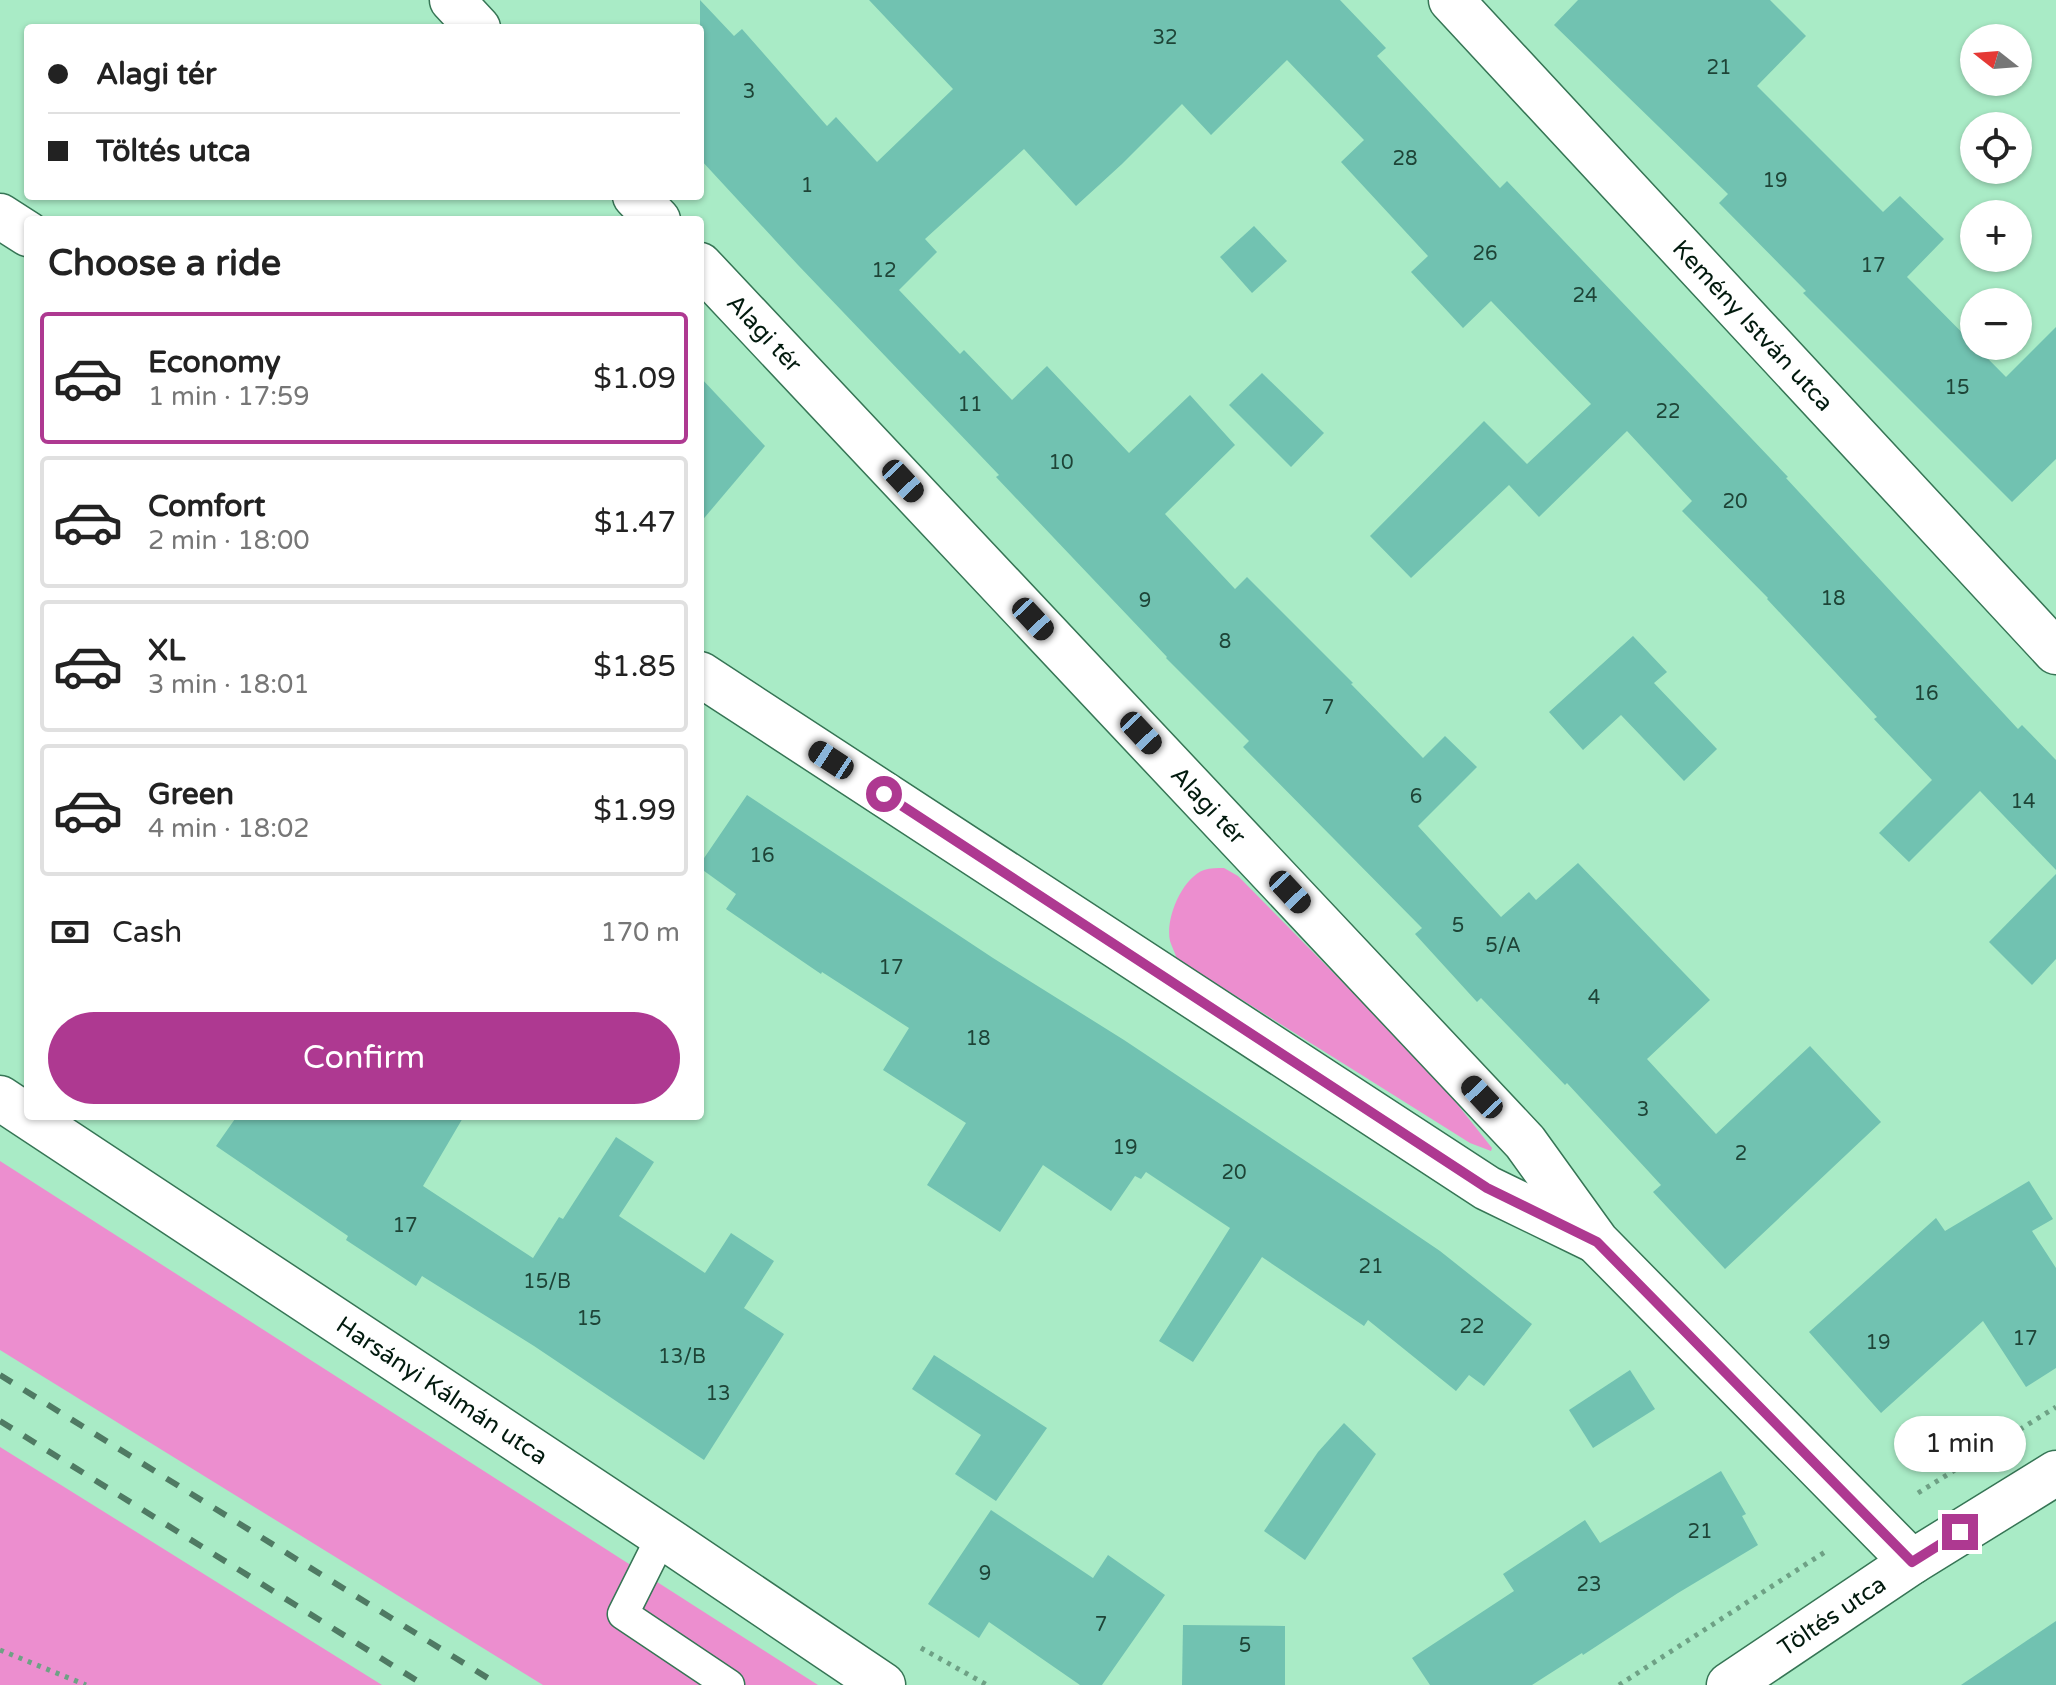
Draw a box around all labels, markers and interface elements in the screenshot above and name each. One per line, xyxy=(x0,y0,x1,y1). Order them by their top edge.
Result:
north arrow xyxy=(1960,24,2032,96)
map controls xyxy=(1960,24,2032,360)
house number: 32 xyxy=(1152,26,1178,50)
text: Alagi tér xyxy=(96,56,216,93)
house number: 21 xyxy=(1706,56,1732,80)
house number: 3 xyxy=(743,80,755,104)
button: locate xyxy=(1960,112,2032,184)
text: Töltés utca xyxy=(96,133,251,170)
house number: 28 xyxy=(1392,147,1418,171)
house number: 19 xyxy=(1762,169,1788,193)
house number: 1 xyxy=(801,174,813,198)
button: + xyxy=(1960,200,2032,272)
street label: Kemény István utca xyxy=(1667,234,1839,417)
text: Choose a ride xyxy=(48,242,281,285)
house number: 26 xyxy=(1472,242,1498,266)
house number: 17 xyxy=(1860,254,1886,278)
house number: 12 xyxy=(871,259,897,283)
house number: 24 xyxy=(1572,284,1598,308)
street label: Alagi tér xyxy=(721,288,809,379)
button: − xyxy=(1960,288,2032,360)
icon: car xyxy=(52,342,124,414)
text: Economy xyxy=(148,344,281,381)
text: $1.09 xyxy=(593,360,676,397)
house number: 15 xyxy=(1944,376,1970,400)
text: 1 min · 17:59 xyxy=(148,381,310,412)
house number: 11 xyxy=(957,393,983,417)
house number: 22 xyxy=(1655,400,1681,424)
house number: 10 xyxy=(1048,451,1074,475)
car xyxy=(878,455,928,507)
icon: car xyxy=(52,486,124,558)
text: Comfort xyxy=(148,488,266,525)
house number: 20 xyxy=(1722,490,1748,514)
text: $1.47 xyxy=(594,504,676,541)
text: 2 min · 18:00 xyxy=(148,525,310,556)
house number: 18 xyxy=(1820,587,1846,611)
house number: 9 xyxy=(1139,589,1151,613)
car xyxy=(1008,593,1058,645)
icon: car xyxy=(52,630,124,702)
house number: 8 xyxy=(1219,630,1231,654)
text: XL xyxy=(148,632,185,669)
text: $1.85 xyxy=(593,648,676,685)
text: 3 min · 18:01 xyxy=(148,669,310,700)
house number: 16 xyxy=(1913,682,1939,706)
house number: 7 xyxy=(1322,696,1334,720)
car xyxy=(1116,707,1166,759)
car xyxy=(804,737,858,783)
street label: Alagi tér xyxy=(1165,760,1253,851)
icon: car xyxy=(52,774,124,846)
text: Green xyxy=(148,776,234,813)
route start xyxy=(866,776,902,812)
house number: 6 xyxy=(1410,785,1422,809)
house number: 14 xyxy=(2010,790,2036,814)
text: $1.99 xyxy=(593,792,676,829)
text: 4 min · 18:02 xyxy=(148,813,310,844)
house number: 16 xyxy=(749,844,775,868)
car xyxy=(1265,866,1315,918)
icon: cash xyxy=(48,910,92,954)
text: Cash xyxy=(112,914,182,951)
house number: 5 xyxy=(1452,914,1464,938)
text: 170 m xyxy=(600,917,680,948)
house number: 5/A xyxy=(1485,934,1521,958)
house number: 17 xyxy=(878,956,904,980)
house number: 4 xyxy=(1588,986,1600,1010)
button: Confirm xyxy=(48,1012,680,1104)
house number: 18 xyxy=(965,1027,991,1051)
car xyxy=(1457,1071,1507,1123)
house number: 3 xyxy=(1637,1098,1649,1122)
house number: 19 xyxy=(1112,1136,1138,1160)
house number: 2 xyxy=(1735,1142,1747,1166)
house number: 20 xyxy=(1221,1161,1247,1185)
house number: 17 xyxy=(392,1214,418,1238)
house number: 21 xyxy=(1358,1255,1384,1279)
house number: 15/B xyxy=(523,1270,571,1294)
house number: 15 xyxy=(576,1307,602,1331)
street label: Harsányi Kálmán utca xyxy=(331,1310,553,1471)
house number: 22 xyxy=(1459,1315,1485,1339)
house number: 17 xyxy=(2012,1327,2038,1351)
house number: 19 xyxy=(1865,1331,1891,1355)
house number: 13/B xyxy=(658,1345,706,1369)
house number: 13 xyxy=(705,1382,731,1406)
callout: 1 min xyxy=(1894,1416,2026,1472)
text: 1 min xyxy=(1925,1428,1995,1459)
route end xyxy=(1942,1514,1978,1550)
house number: 21 xyxy=(1687,1520,1713,1544)
house number: 9 xyxy=(979,1562,991,1586)
street label: Töltés utca xyxy=(1772,1569,1891,1662)
house number: 23 xyxy=(1576,1573,1602,1597)
house number: 7 xyxy=(1095,1613,1107,1637)
house number: 5 xyxy=(1239,1634,1251,1658)

